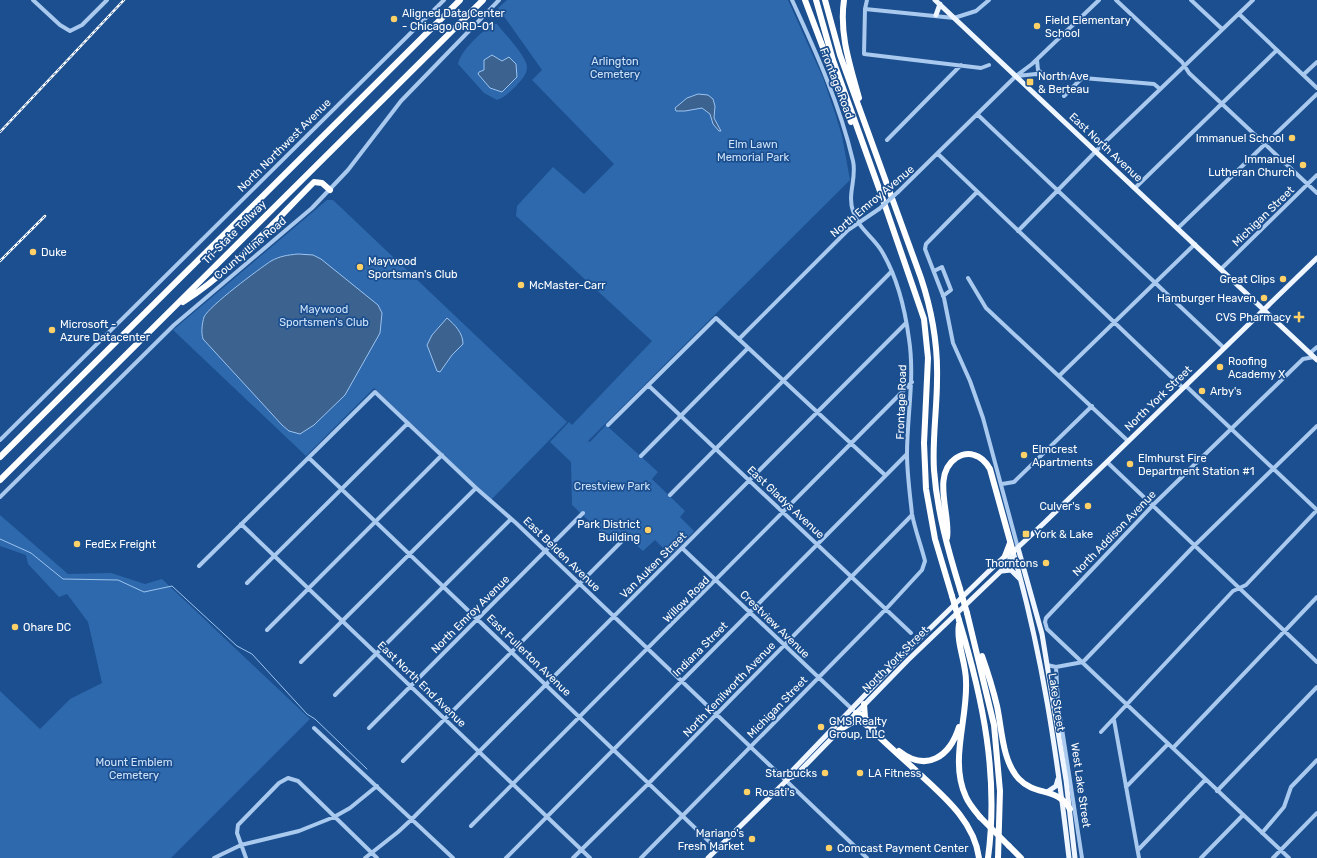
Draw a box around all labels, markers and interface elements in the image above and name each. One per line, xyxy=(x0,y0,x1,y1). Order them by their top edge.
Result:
place label: Aligned Data Center - Chicago ORD-01 xyxy=(402,7,506,33)
marker: Aligned Data Center - Chicago ORD-01 xyxy=(389,14,399,24)
place label: Field Elementary School xyxy=(1045,14,1131,40)
marker: Field Elementary School xyxy=(1032,21,1042,31)
street label: Frontage Road xyxy=(817,46,856,121)
park label: Arlington Cemetery xyxy=(590,55,640,81)
place label: North Ave & Berteau xyxy=(1038,70,1089,96)
marker: North Ave & Berteau xyxy=(1025,77,1035,87)
street label: North Northwest Avenue xyxy=(235,96,334,195)
street label: East North Avenue xyxy=(1066,110,1145,185)
place label: Immanuel School xyxy=(1196,132,1284,145)
marker: Immanuel School xyxy=(1287,133,1297,143)
park label: Elm Lawn Memorial Park xyxy=(717,138,789,164)
place label: Immanuel Lutheran Church xyxy=(1208,153,1295,179)
marker: Immanuel Lutheran Church xyxy=(1298,160,1308,170)
street label: North Emroy Avenue xyxy=(828,163,917,240)
street label: Michigan Street xyxy=(1230,183,1297,249)
street label: Tri-State Tollway xyxy=(200,198,269,267)
street label: County Line Road xyxy=(212,214,289,282)
place label: Duke xyxy=(41,246,67,259)
marker: Duke xyxy=(28,247,38,257)
place label: Maywood Sportsman's Club xyxy=(368,255,458,281)
marker: Maywood Sportsman's Club xyxy=(355,262,365,272)
place label: Great Clips xyxy=(1219,273,1275,286)
marker: Great Clips xyxy=(1278,274,1288,284)
place label: McMaster-Carr xyxy=(529,279,606,292)
marker: McMaster-Carr xyxy=(516,280,526,290)
place label: Hamburger Heaven xyxy=(1157,292,1256,305)
marker: Hamburger Heaven xyxy=(1259,293,1269,303)
park label: Maywood Sportsmen's Club xyxy=(279,303,369,329)
place label: CVS Pharmacy xyxy=(1216,311,1291,324)
marker: CVS Pharmacy xyxy=(1294,312,1304,322)
place label: Microsoft - Azure Datacenter xyxy=(60,318,151,344)
marker: Microsoft - Azure Datacenter xyxy=(47,325,57,335)
place label: Roofing Academy X xyxy=(1228,355,1285,381)
marker: Roofing Academy X xyxy=(1215,362,1225,372)
street label: North York Street xyxy=(1122,363,1195,434)
street label: Frontage Road xyxy=(894,364,909,440)
place label: Arby's xyxy=(1210,385,1242,398)
marker: Arby's xyxy=(1197,386,1207,396)
place label: Elmcrest Apartments xyxy=(1032,443,1093,469)
marker: Elmcrest Apartments xyxy=(1019,450,1029,460)
place label: Elmhurst Fire Department Station #1 xyxy=(1138,452,1255,478)
marker: Elmhurst Fire Department Station #1 xyxy=(1125,459,1135,469)
street label: East Gladys Avenue xyxy=(744,463,827,541)
park label: Crestview Park xyxy=(574,480,651,493)
street label: North Addison Avenue xyxy=(1070,488,1159,579)
place label: Culver's xyxy=(1039,500,1080,513)
marker: Culver's xyxy=(1083,501,1093,511)
street label: East Belden Avenue xyxy=(521,514,603,594)
place label: Park District Building xyxy=(577,518,641,544)
marker: Park District Building xyxy=(643,525,653,535)
place label: York & Lake xyxy=(1034,528,1093,541)
street label: Van Auken Street xyxy=(618,529,690,601)
marker: York & Lake xyxy=(1021,529,1031,539)
place label: FedEx Freight xyxy=(85,538,157,551)
marker: FedEx Freight xyxy=(72,539,82,549)
place label: Thorntons xyxy=(985,557,1038,570)
marker: Thorntons xyxy=(1041,558,1051,568)
street label: North Emroy Avenue xyxy=(429,573,512,656)
street label: Willow Road xyxy=(660,573,712,625)
street label: Crestview Avenue xyxy=(737,588,812,661)
street label: East Fullerton Avenue xyxy=(484,612,574,699)
street label: Indiana Street xyxy=(670,619,731,679)
place label: Ohare DC xyxy=(23,621,71,634)
marker: Ohare DC xyxy=(10,622,20,632)
street label: North York Street xyxy=(860,623,932,695)
street label: East North End Avenue xyxy=(375,639,469,730)
street label: North Kenilworth Avenue xyxy=(680,639,778,740)
street label: Lake Street xyxy=(1046,672,1068,733)
street label: Michigan Street xyxy=(745,673,811,741)
place label: GMS Realty Group, LLC xyxy=(829,715,887,741)
marker: GMS Realty Group, LLC xyxy=(816,722,826,732)
street label: West Lake Street xyxy=(1068,742,1093,829)
park label: Mount Emblem Cemetery xyxy=(96,756,173,782)
place label: Starbucks xyxy=(765,767,817,780)
place label: LA Fitness xyxy=(868,767,922,780)
marker: Starbucks xyxy=(820,768,830,778)
marker: LA Fitness xyxy=(855,768,865,778)
place label: Rosati's xyxy=(755,786,795,799)
marker: Rosati's xyxy=(742,787,752,797)
place label: Mariano's Fresh Market xyxy=(678,827,745,853)
marker: Mariano's Fresh Market xyxy=(747,834,757,844)
place label: Comcast Payment Center xyxy=(837,842,969,855)
marker: Comcast Payment Center xyxy=(824,843,834,853)

